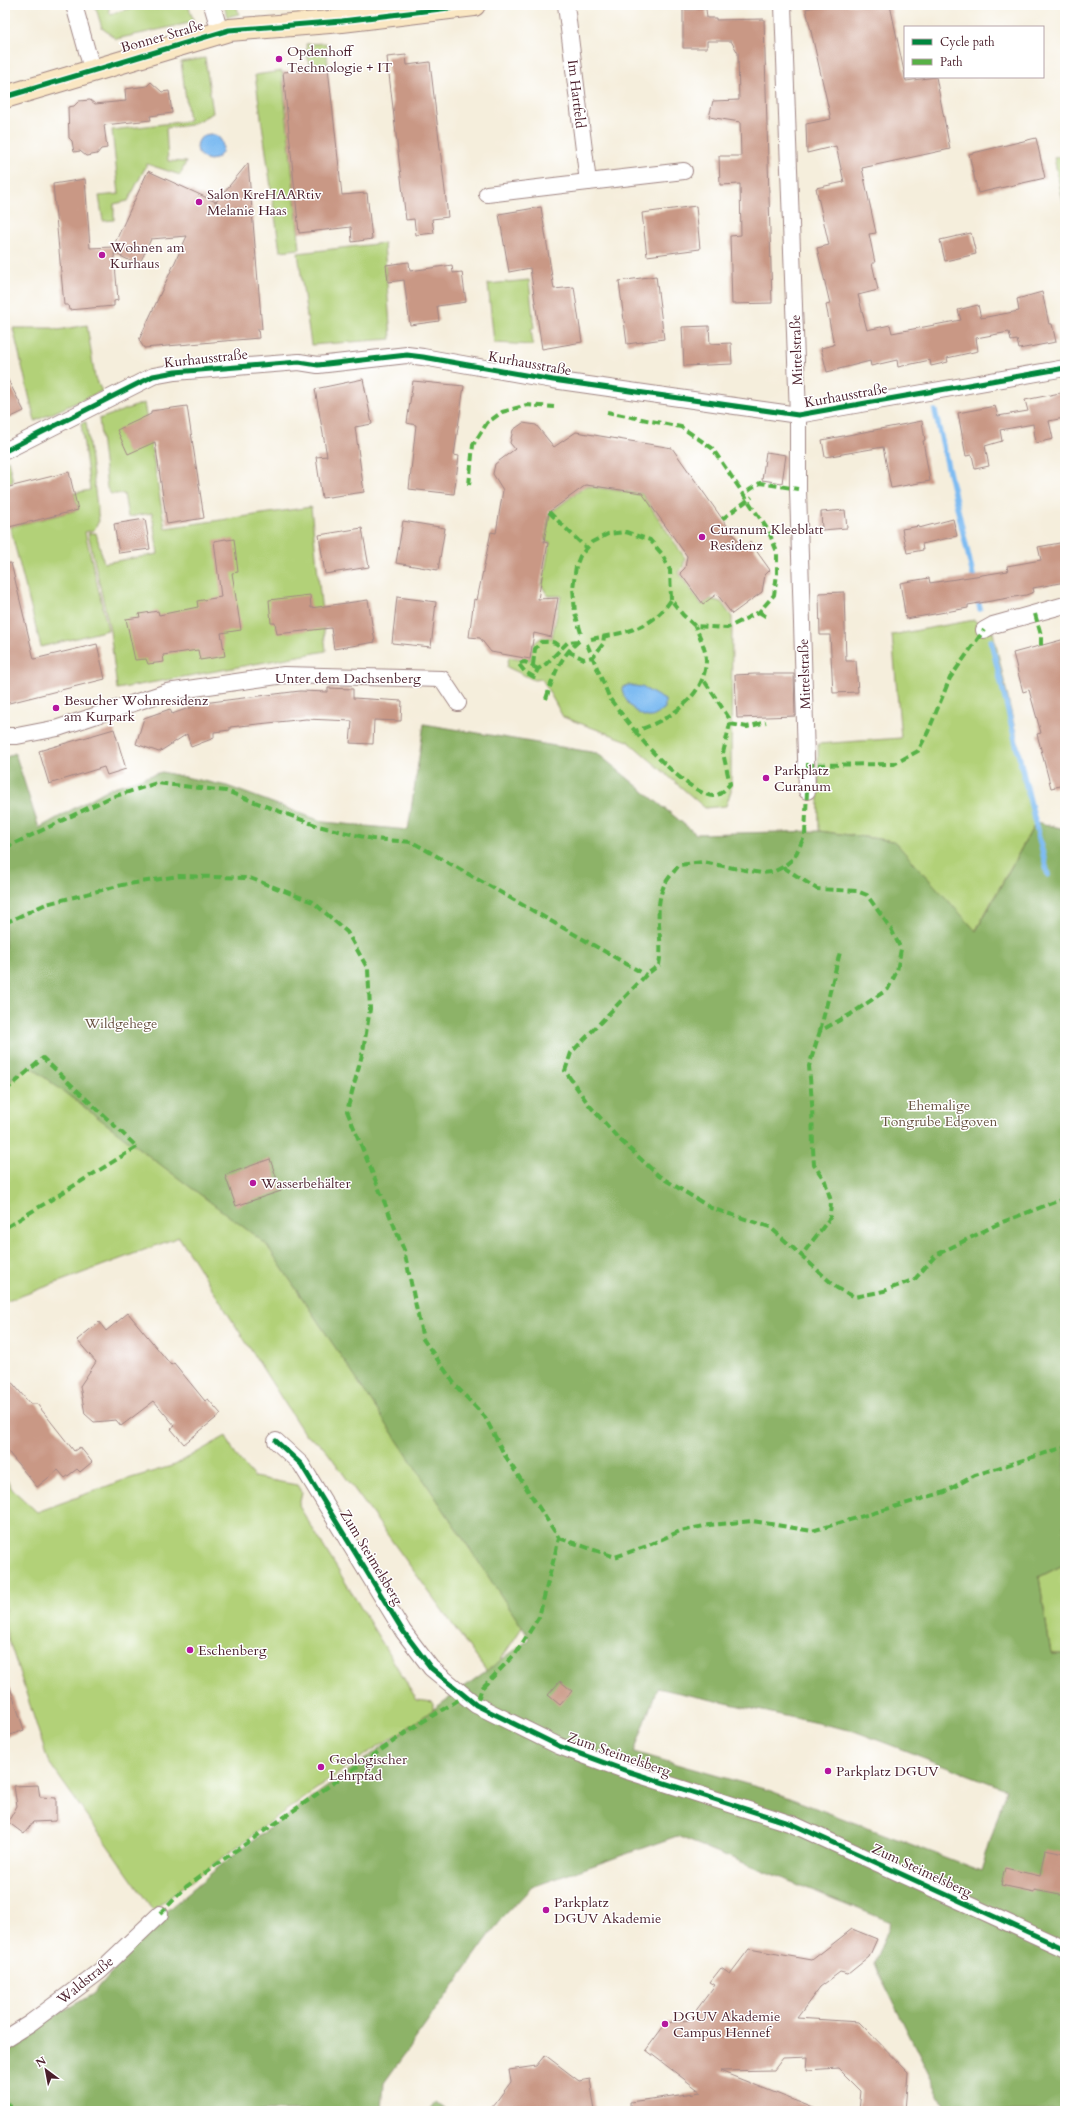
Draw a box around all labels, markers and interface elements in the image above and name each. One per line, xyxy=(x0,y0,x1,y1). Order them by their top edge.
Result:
street label: Bonner Straße xyxy=(118,16,206,57)
legend xyxy=(904,26,1044,78)
text: Cycle path xyxy=(940,34,995,50)
place label: Opdenhoff Technologie + IT xyxy=(287,42,392,77)
marker: Opdenhoff Technologie + IT xyxy=(274,54,284,64)
text: Path xyxy=(940,54,963,70)
street label: Im Hartfeld xyxy=(563,59,590,130)
place label: Salon KreHAARtiv Melanie Haas xyxy=(207,185,322,220)
marker: Salon KreHAARtiv Melanie Haas xyxy=(194,197,204,207)
place label: Wohnen am Kurhaus xyxy=(109,238,185,273)
marker: Wohnen am Kurhaus xyxy=(97,250,107,260)
street label: Mittelstraße xyxy=(786,314,807,386)
street label: Kurhausstraße xyxy=(163,345,249,372)
street label: Kurhausstraße xyxy=(487,347,573,380)
street label: Kurhausstraße xyxy=(803,379,889,412)
place label: Curanum Kleeblatt Residenz xyxy=(710,520,824,555)
marker: Curanum Kleeblatt Residenz xyxy=(697,532,707,542)
street label: Mittelstraße xyxy=(794,638,815,710)
street label: Unter dem Dachsenberg xyxy=(275,669,421,688)
place label: Besucher Wohnresidenz am Kurpark xyxy=(64,691,209,726)
marker: Besucher Wohnresidenz am Kurpark xyxy=(51,703,61,713)
place label: Parkplatz Curanum xyxy=(774,761,831,796)
marker: Parkplatz Curanum xyxy=(761,773,771,783)
park label: Wildgehege xyxy=(84,1014,157,1033)
park label: Ehemalige Tongrube Edgoven xyxy=(881,1096,998,1131)
place label: Wasserbehälter xyxy=(260,1174,351,1193)
marker: Wasserbehälter xyxy=(248,1178,258,1188)
street label: Zum Steimelsberg xyxy=(336,1506,408,1609)
place label: Eschenberg xyxy=(198,1641,267,1660)
marker: Eschenberg xyxy=(185,1645,195,1655)
street label: Zum Steimelsberg xyxy=(565,1728,673,1781)
place label: Geologischer Lehrpfad xyxy=(329,1750,408,1785)
marker: Geologischer Lehrpfad xyxy=(316,1762,326,1772)
place label: Parkplatz DGUV xyxy=(836,1762,939,1781)
marker: Parkplatz DGUV xyxy=(823,1766,833,1776)
street label: Zum Steimelsberg xyxy=(869,1839,975,1902)
place label: Parkplatz DGUV Akademie xyxy=(554,1893,661,1928)
marker: Parkplatz DGUV Akademie xyxy=(541,1905,551,1915)
street label: Waldstraße xyxy=(52,1952,118,2010)
place label: DGUV Akademie Campus Hennef xyxy=(673,2007,780,2042)
marker: DGUV Akademie Campus Hennef xyxy=(660,2019,670,2029)
north arrow xyxy=(26,2050,66,2090)
text: N xyxy=(33,2053,49,2071)

